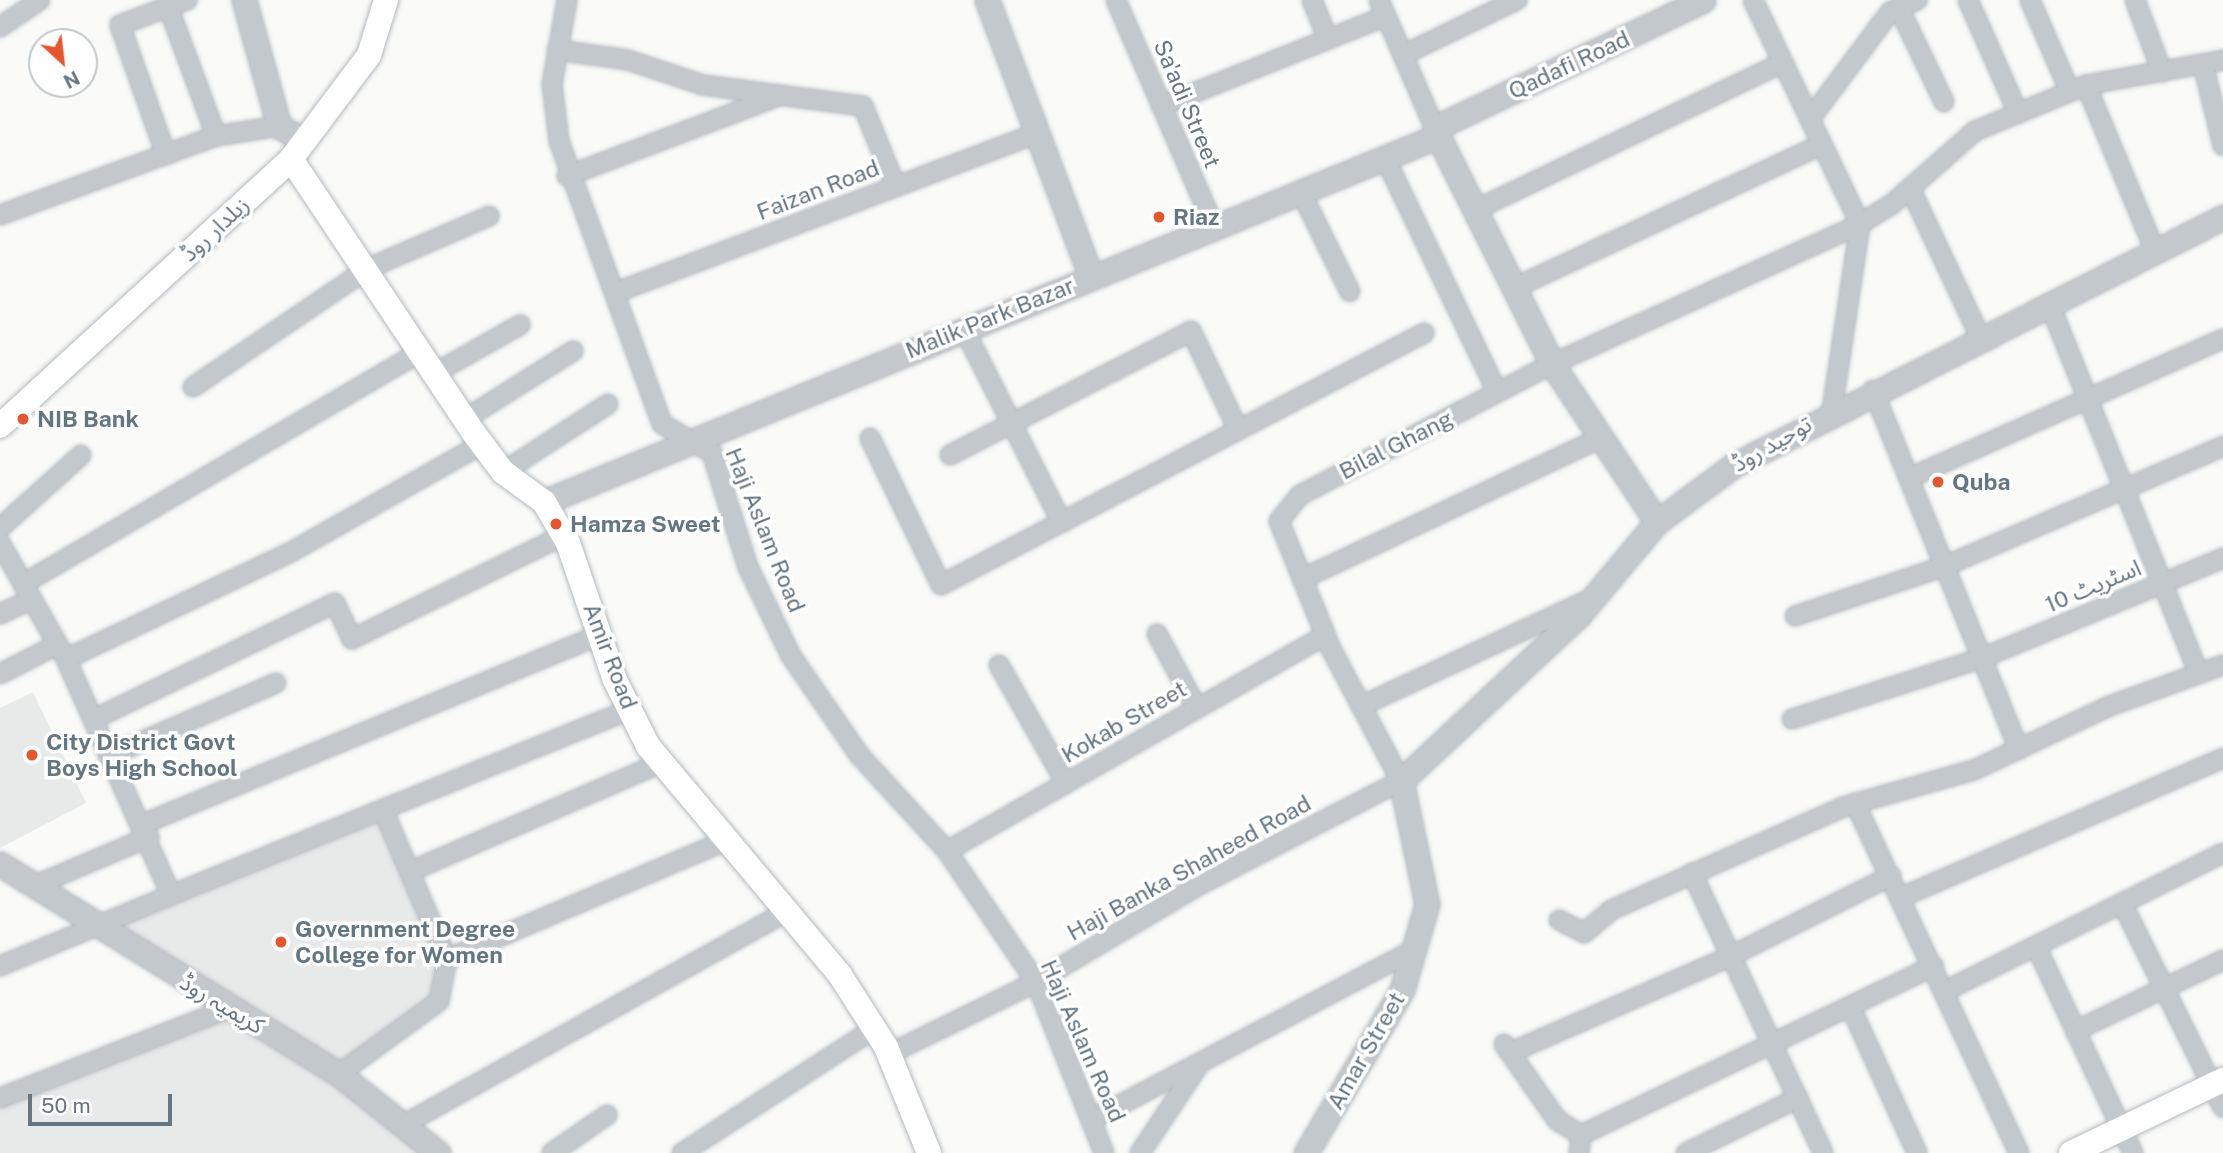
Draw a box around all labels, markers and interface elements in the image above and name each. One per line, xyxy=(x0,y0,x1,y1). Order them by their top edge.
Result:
street label: Qadafi Road xyxy=(1504,25,1634,105)
north arrow xyxy=(28,28,98,98)
street label: Sa'adi Street xyxy=(1148,36,1226,172)
text: N xyxy=(60,67,83,93)
street label: Faizan Road xyxy=(753,154,883,226)
street label: زیلدار روڈ xyxy=(175,191,255,267)
place label: Riaz xyxy=(1173,203,1219,231)
marker: Riaz xyxy=(1151,209,1167,225)
street label: Malik Park Bazar xyxy=(901,272,1079,364)
place label: NIB Bank xyxy=(37,405,139,433)
street label: Bilal Ghang xyxy=(1335,405,1457,485)
street label: توحید روڈ xyxy=(1727,410,1817,478)
marker: NIB Bank xyxy=(15,411,31,427)
street label: Haji Aslam Road xyxy=(719,444,811,616)
place label: Quba xyxy=(1952,468,2010,496)
marker: Quba xyxy=(1930,474,1946,490)
place label: Hamza Sweet xyxy=(570,510,721,538)
marker: Hamza Sweet xyxy=(548,516,564,532)
street label: اسٹریٹ 10 xyxy=(2041,553,2145,619)
street label: Amir Road xyxy=(577,599,643,713)
street label: Kokab Street xyxy=(1057,675,1191,769)
place label: City District Govt Boys High School xyxy=(46,728,238,782)
marker: City District Govt Boys High School xyxy=(24,747,40,763)
street label: Haji Banka Shaheed Road xyxy=(1062,789,1316,947)
place label: Government Degree College for Women xyxy=(295,915,515,969)
marker: Government Degree College for Women xyxy=(273,934,289,950)
street label: Haji Aslam Road xyxy=(1035,956,1131,1126)
street label: کریمیہ روڈ xyxy=(175,968,269,1040)
street label: Amar Street xyxy=(1321,988,1411,1114)
scale bar xyxy=(32,1080,175,1124)
text: 50 m xyxy=(41,1093,91,1118)

